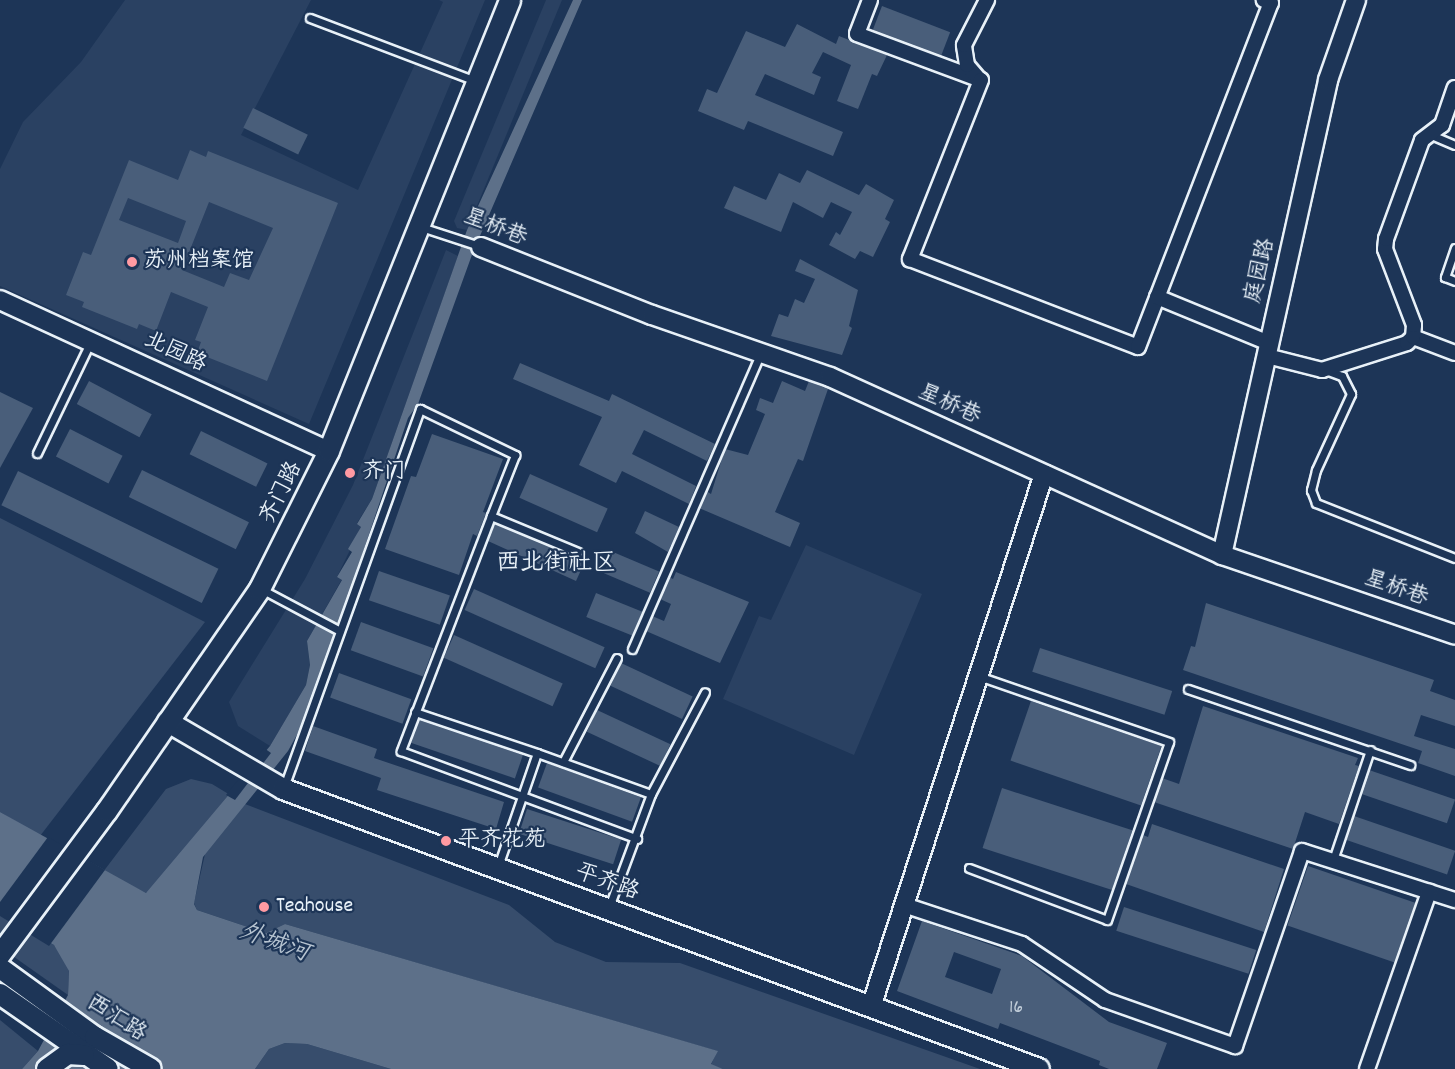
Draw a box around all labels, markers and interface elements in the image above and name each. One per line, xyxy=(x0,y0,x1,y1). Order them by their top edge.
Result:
street label: 星桥巷 xyxy=(459,204,531,252)
street label: 庭园路 xyxy=(1241,236,1281,306)
place label: 苏州档案馆 xyxy=(144,249,254,275)
marker: 苏州档案馆 xyxy=(125,255,139,269)
street label: 北园路 xyxy=(140,327,210,379)
street label: 星桥巷 xyxy=(913,380,985,430)
street label: 齐门路 xyxy=(255,458,309,528)
place label: 齐门 xyxy=(362,460,406,486)
marker: 齐门 xyxy=(343,466,357,480)
district label: 西北街社区 xyxy=(496,551,616,579)
street label: 星桥巷 xyxy=(1361,566,1431,612)
place label: 平齐花苑 xyxy=(458,828,546,854)
marker: 平齐花苑 xyxy=(439,834,453,848)
street label: 平齐路 xyxy=(571,859,643,907)
place label: Teahouse xyxy=(276,894,353,920)
marker: Teahouse xyxy=(257,900,271,914)
water label: 外城河 xyxy=(235,918,313,970)
street label: 西汇路 xyxy=(81,990,151,1048)
house number: 16 xyxy=(1009,996,1023,1020)

